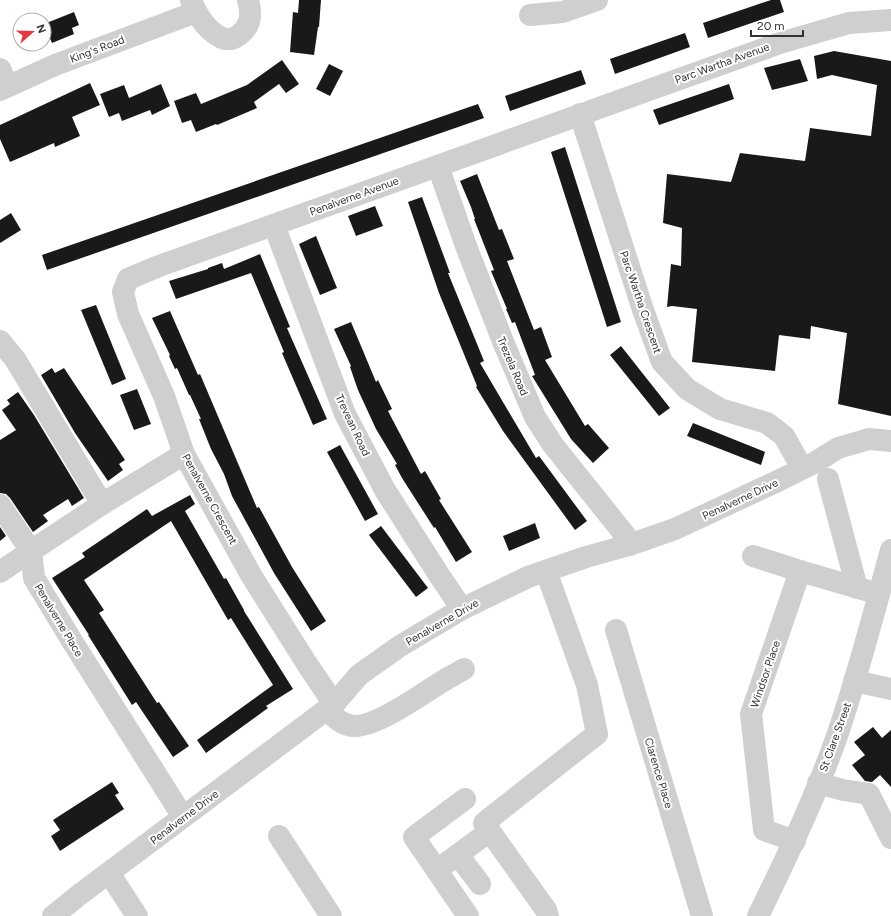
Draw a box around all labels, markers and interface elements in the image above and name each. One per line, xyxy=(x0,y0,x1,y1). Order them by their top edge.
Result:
north arrow xyxy=(12,12,52,52)
scale bar xyxy=(751,12,803,38)
text: 20 m xyxy=(757,19,785,33)
text: N xyxy=(33,23,48,35)
street label: King's Road xyxy=(68,33,126,66)
street label: Parc Wartha Avenue xyxy=(673,40,771,87)
street label: Penalverne Avenue xyxy=(308,174,400,219)
street label: Parc Wartha Crescent xyxy=(617,249,664,355)
street label: Trezela Road xyxy=(494,335,531,398)
street label: Trevean Road xyxy=(333,392,372,458)
street label: Penalverne Crescent xyxy=(179,452,240,547)
street label: Penalverne Drive xyxy=(700,476,780,523)
street label: Penalverne Place xyxy=(32,581,86,659)
street label: Penalverne Drive xyxy=(403,596,481,649)
street label: Windsor Place xyxy=(748,639,783,709)
street label: St Clare Street xyxy=(817,701,854,774)
street label: Clarence Place xyxy=(642,736,675,810)
street label: Penalverne Drive xyxy=(148,788,221,847)

